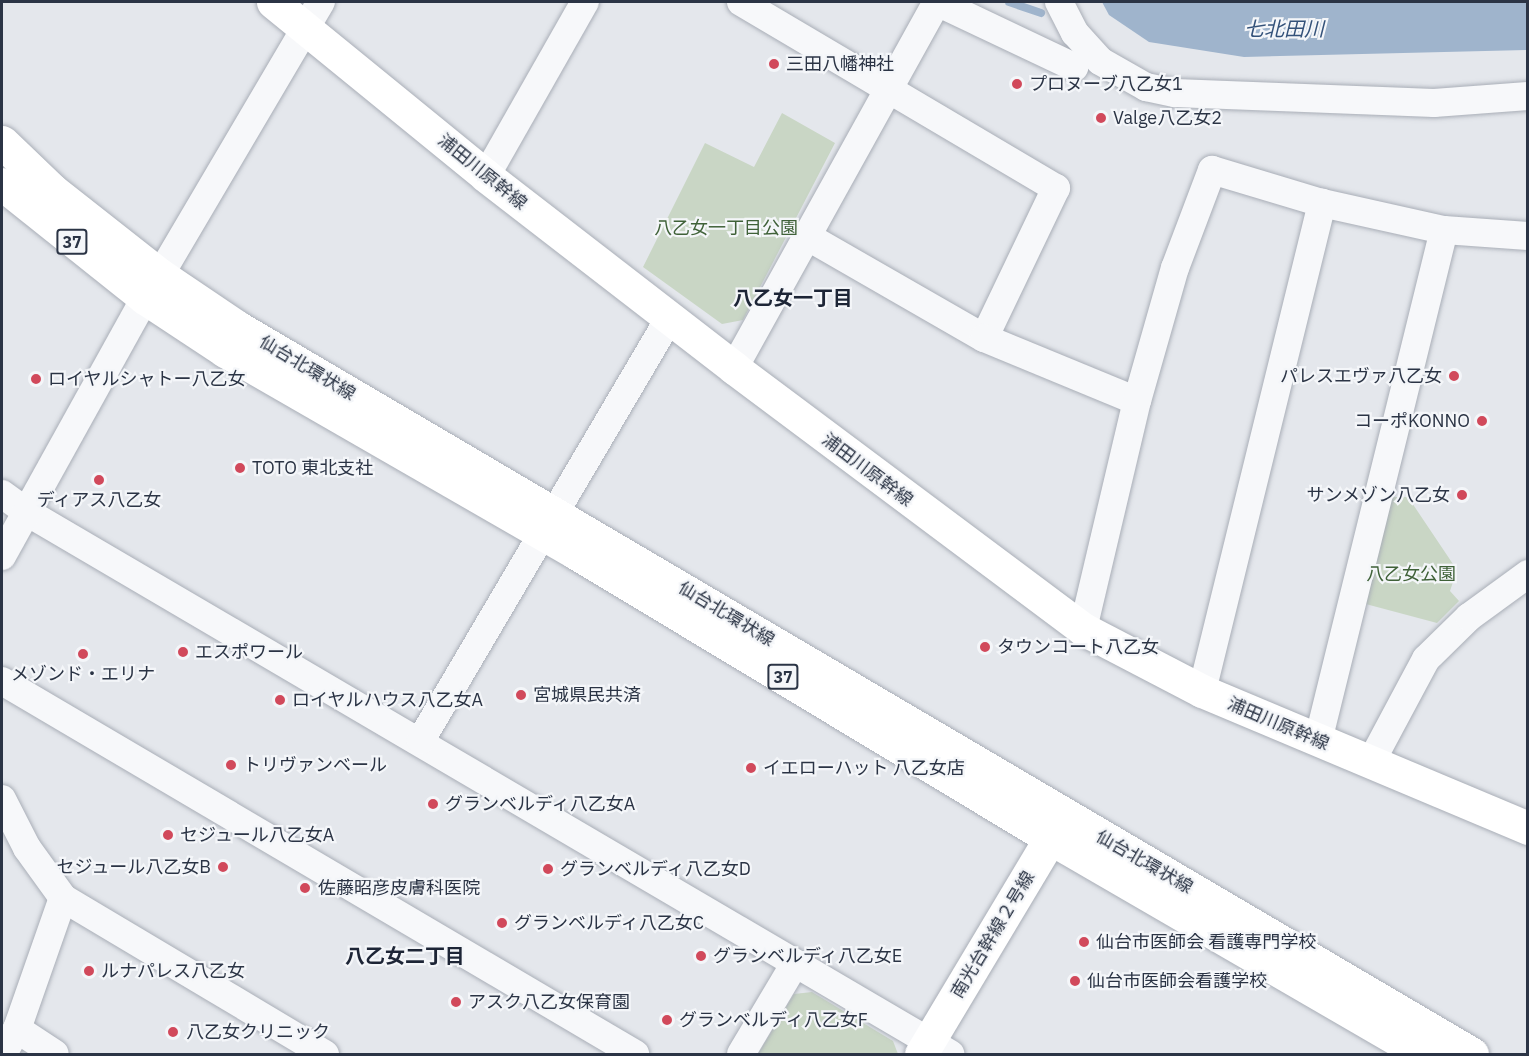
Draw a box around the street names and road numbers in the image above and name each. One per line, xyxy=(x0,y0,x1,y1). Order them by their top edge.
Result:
street label: 浦田川原幹線 xyxy=(433,130,531,214)
road number: 37 xyxy=(56,229,88,255)
street label: 仙台北環状線 xyxy=(255,331,359,405)
street label: 浦田川原幹線 xyxy=(817,429,917,511)
street label: 仙台北環状線 xyxy=(674,577,778,651)
road number: 37 xyxy=(766,664,800,690)
street label: 浦田川原幹線 xyxy=(1224,693,1332,755)
street label: 仙台北環状線 xyxy=(1092,826,1196,898)
street label: 南光台幹線２号線 xyxy=(947,868,1039,1002)

